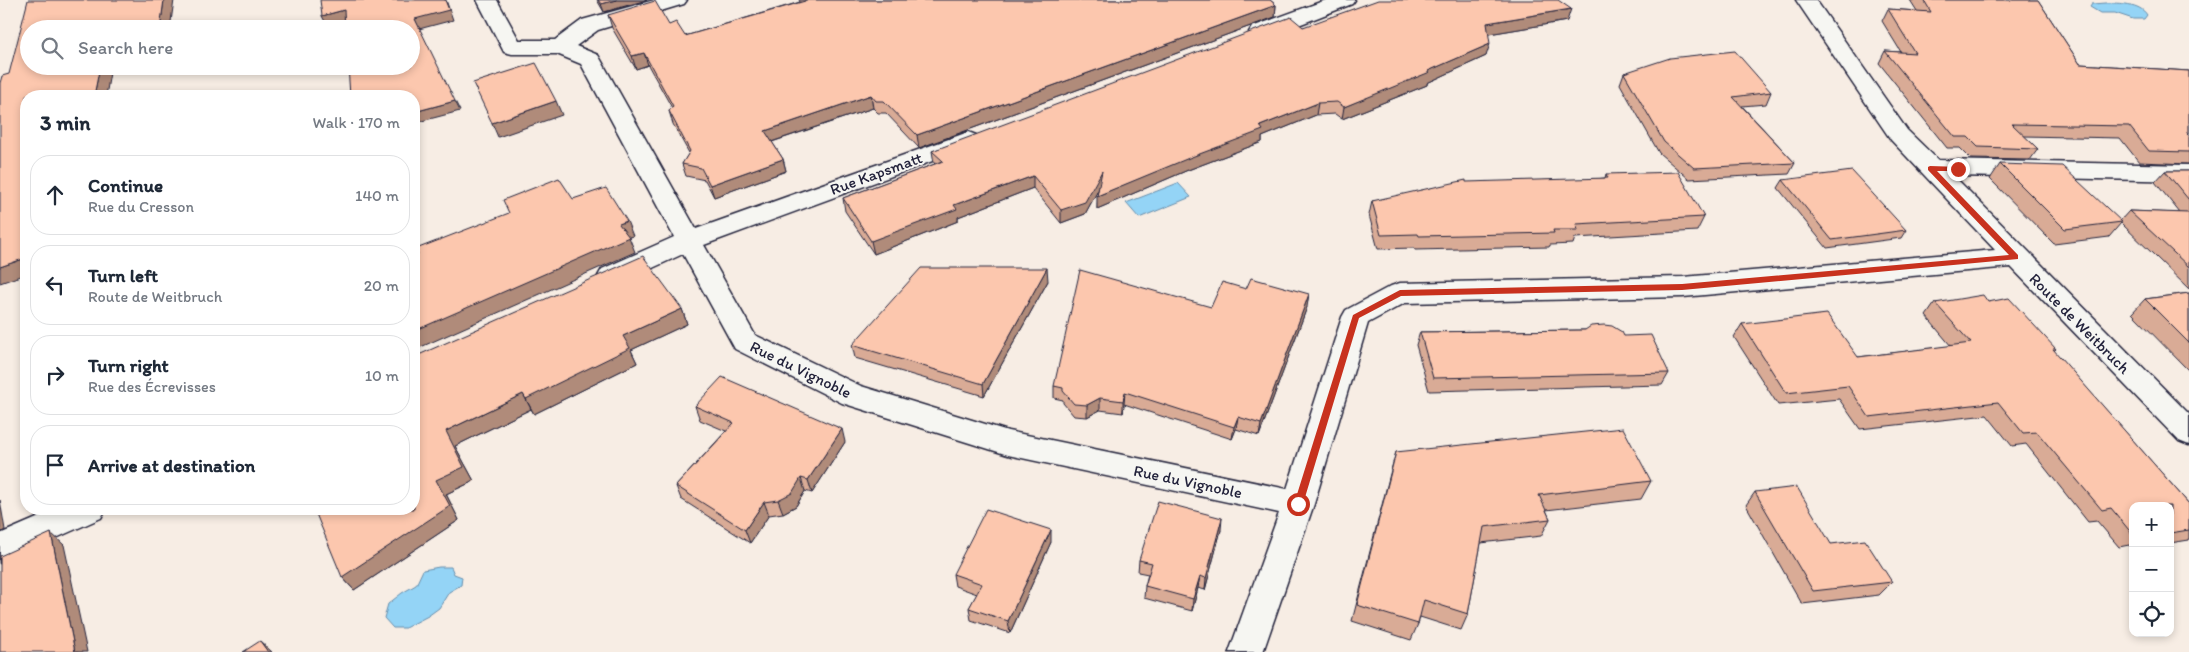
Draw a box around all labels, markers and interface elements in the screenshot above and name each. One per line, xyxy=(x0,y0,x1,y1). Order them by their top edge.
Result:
search box xyxy=(20,20,420,75)
icon: search xyxy=(38,34,66,62)
text: Search here xyxy=(78,36,173,59)
text: 3 min xyxy=(40,110,90,135)
text: Walk · 170 m xyxy=(313,113,400,132)
street label: Rue Kapsmatt xyxy=(827,148,925,199)
route end xyxy=(1947,158,1970,181)
text: Continue xyxy=(88,174,163,197)
icon: ahead xyxy=(41,181,69,209)
text: 140 m xyxy=(355,186,399,205)
text: Rue du Cresson xyxy=(88,197,194,216)
text: Turn left xyxy=(88,264,158,287)
street label: Route de Weitbruch xyxy=(2025,269,2134,378)
icon: left xyxy=(41,271,69,299)
text: 20 m xyxy=(364,276,399,295)
text: Route de Weitbruch xyxy=(88,287,222,306)
street label: Rue du Vignoble xyxy=(747,337,855,402)
text: Turn right xyxy=(88,354,169,377)
icon: right xyxy=(41,361,69,389)
text: 10 m xyxy=(365,366,399,385)
text: Rue des Écrevisses xyxy=(88,377,216,396)
icon: arrive xyxy=(41,451,69,479)
text: Arrive at destination xyxy=(88,454,255,477)
street label: Rue du Vignoble xyxy=(1132,461,1244,502)
route start xyxy=(1287,493,1310,516)
map controls xyxy=(2129,502,2174,637)
button: + xyxy=(2129,502,2174,547)
button: − xyxy=(2129,547,2174,592)
button: locate xyxy=(2129,592,2174,637)

